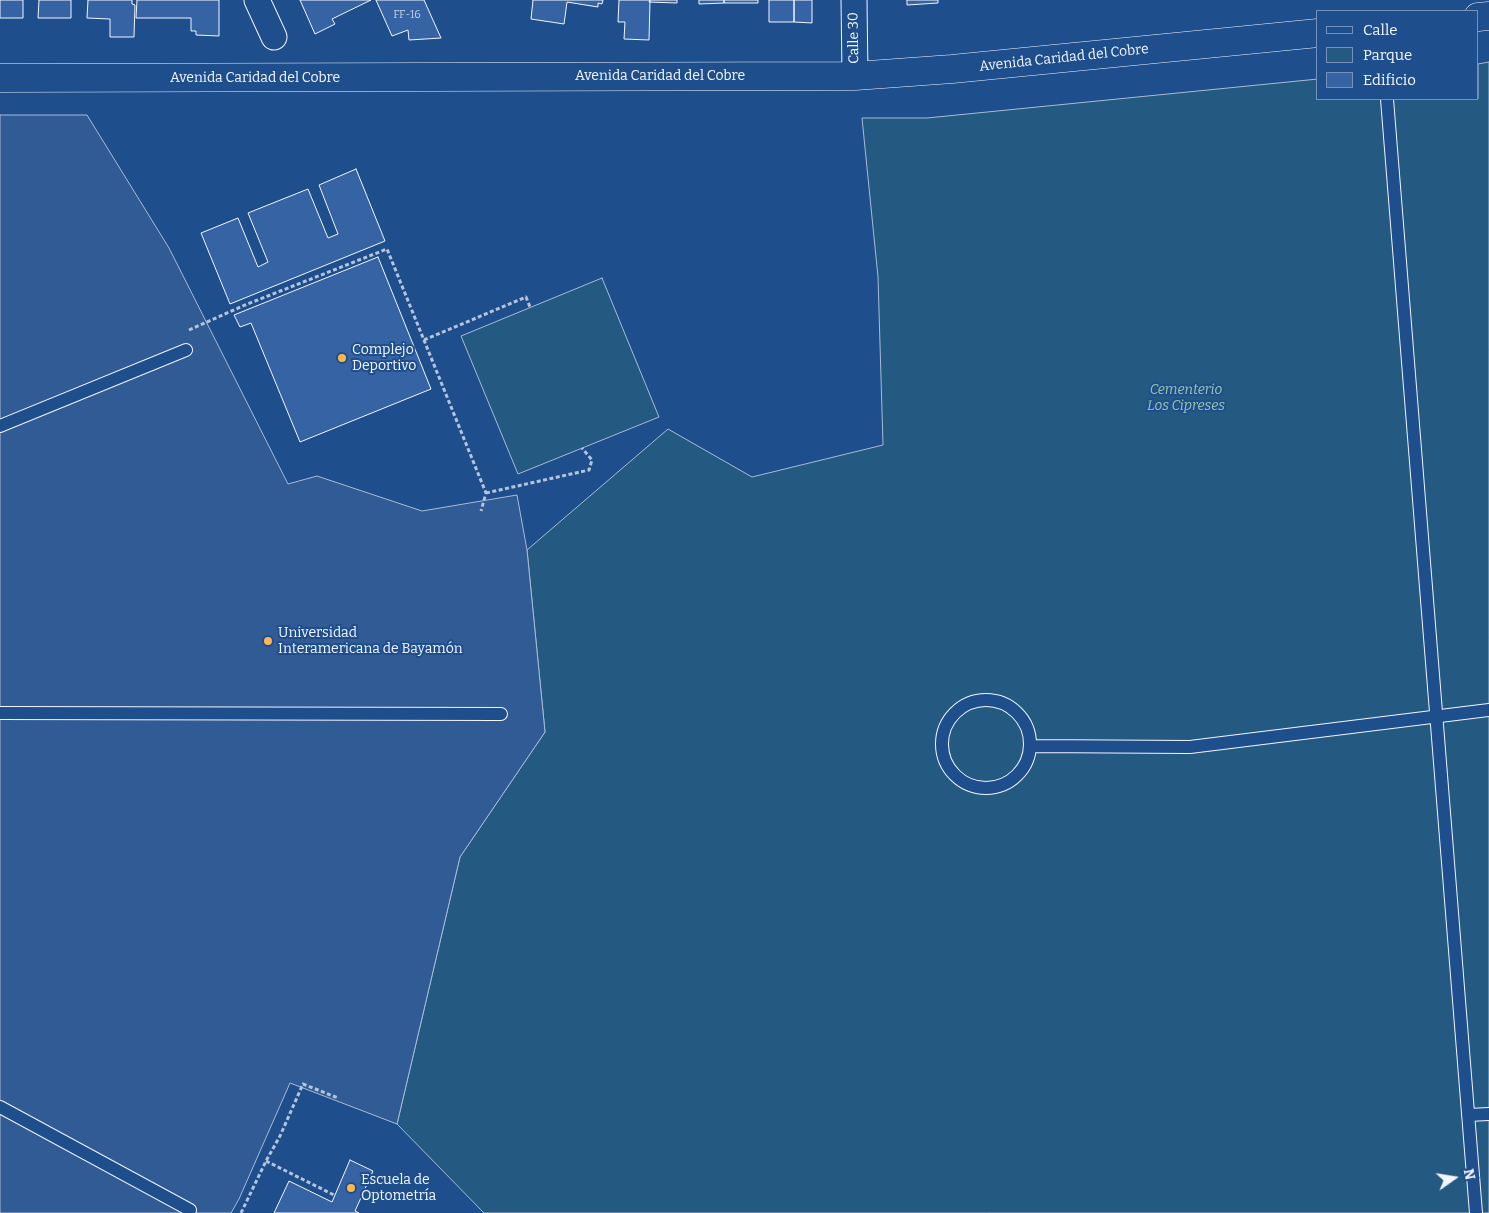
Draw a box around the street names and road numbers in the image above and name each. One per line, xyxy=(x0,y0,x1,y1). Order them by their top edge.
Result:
street label: Calle 30 xyxy=(845,12,863,64)
street label: Avenida Caridad del Cobre xyxy=(978,41,1150,75)
street label: Avenida Caridad del Cobre xyxy=(575,68,745,84)
street label: Avenida Caridad del Cobre xyxy=(170,70,340,86)

